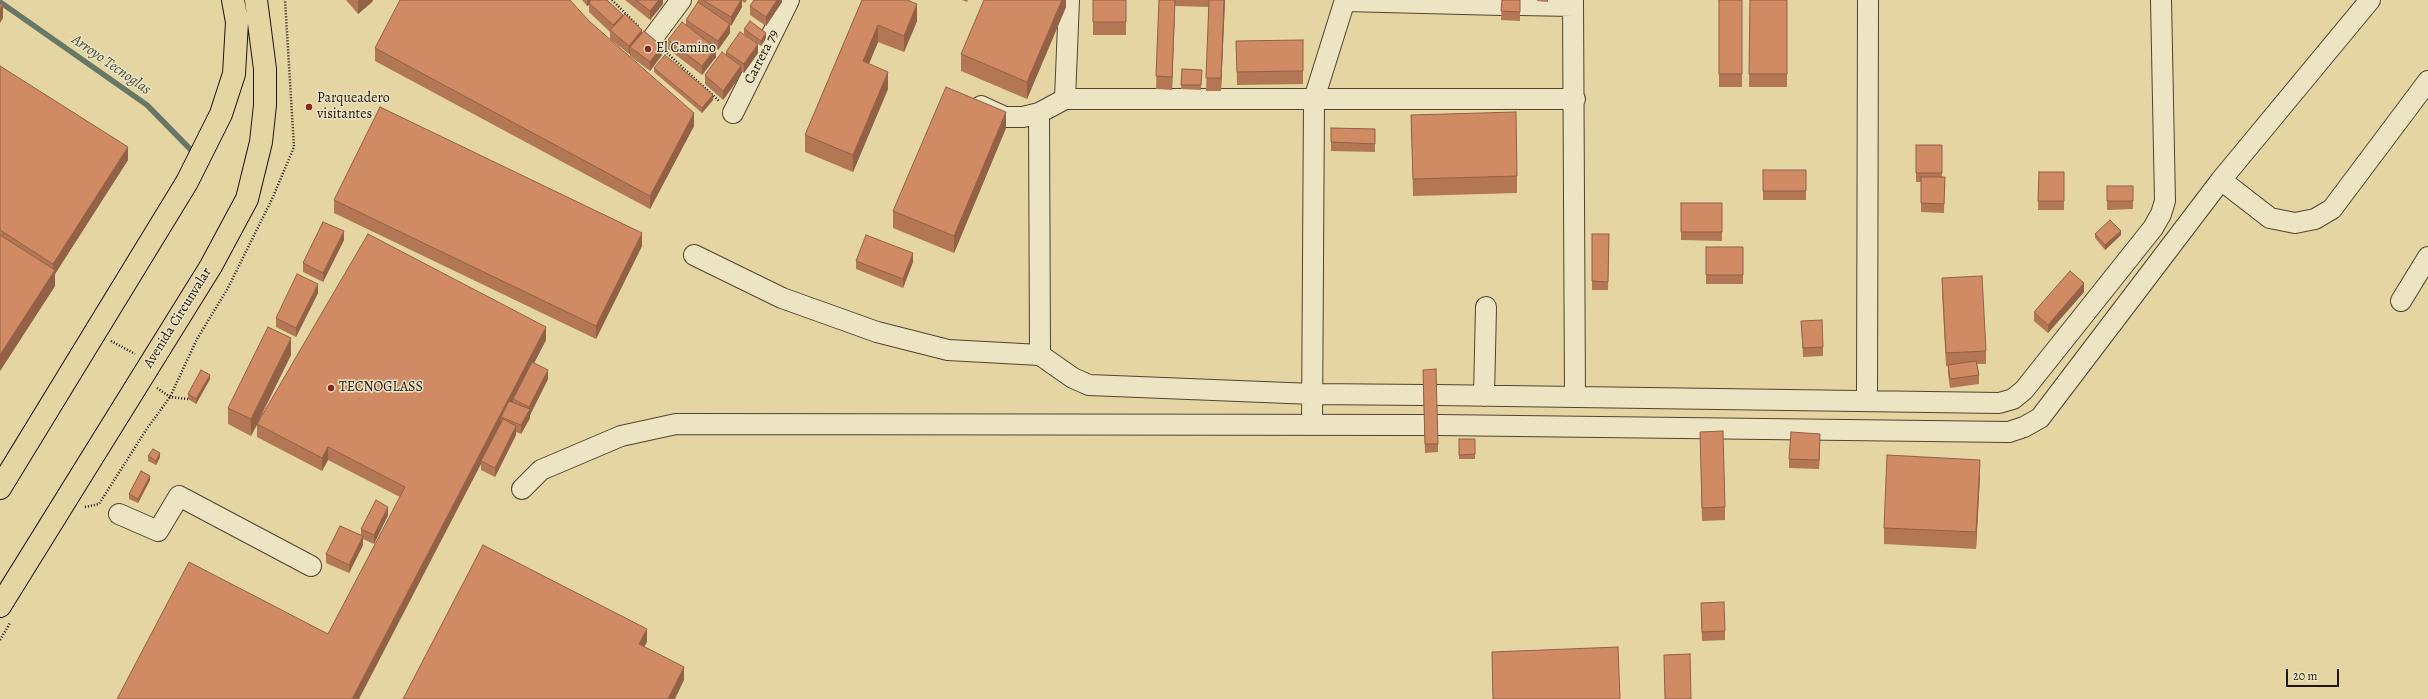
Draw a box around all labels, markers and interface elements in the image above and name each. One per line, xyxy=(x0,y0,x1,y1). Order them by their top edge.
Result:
street label: Carrera 79 xyxy=(741,27,783,87)
water label: Arroyo Tecnoglas xyxy=(68,31,154,99)
place label: El Camino xyxy=(656,41,716,57)
marker: El Camino xyxy=(643,44,653,54)
place label: Parqueadero visitantes xyxy=(317,91,390,124)
marker: Parqueadero visitantes xyxy=(304,102,314,112)
street label: Avenida Circunvalar xyxy=(140,265,216,371)
place label: TECNOGLASS xyxy=(339,380,423,396)
marker: TECNOGLASS xyxy=(326,383,336,393)
scale bar xyxy=(2288,661,2341,687)
text: 20 m xyxy=(2293,668,2317,684)

